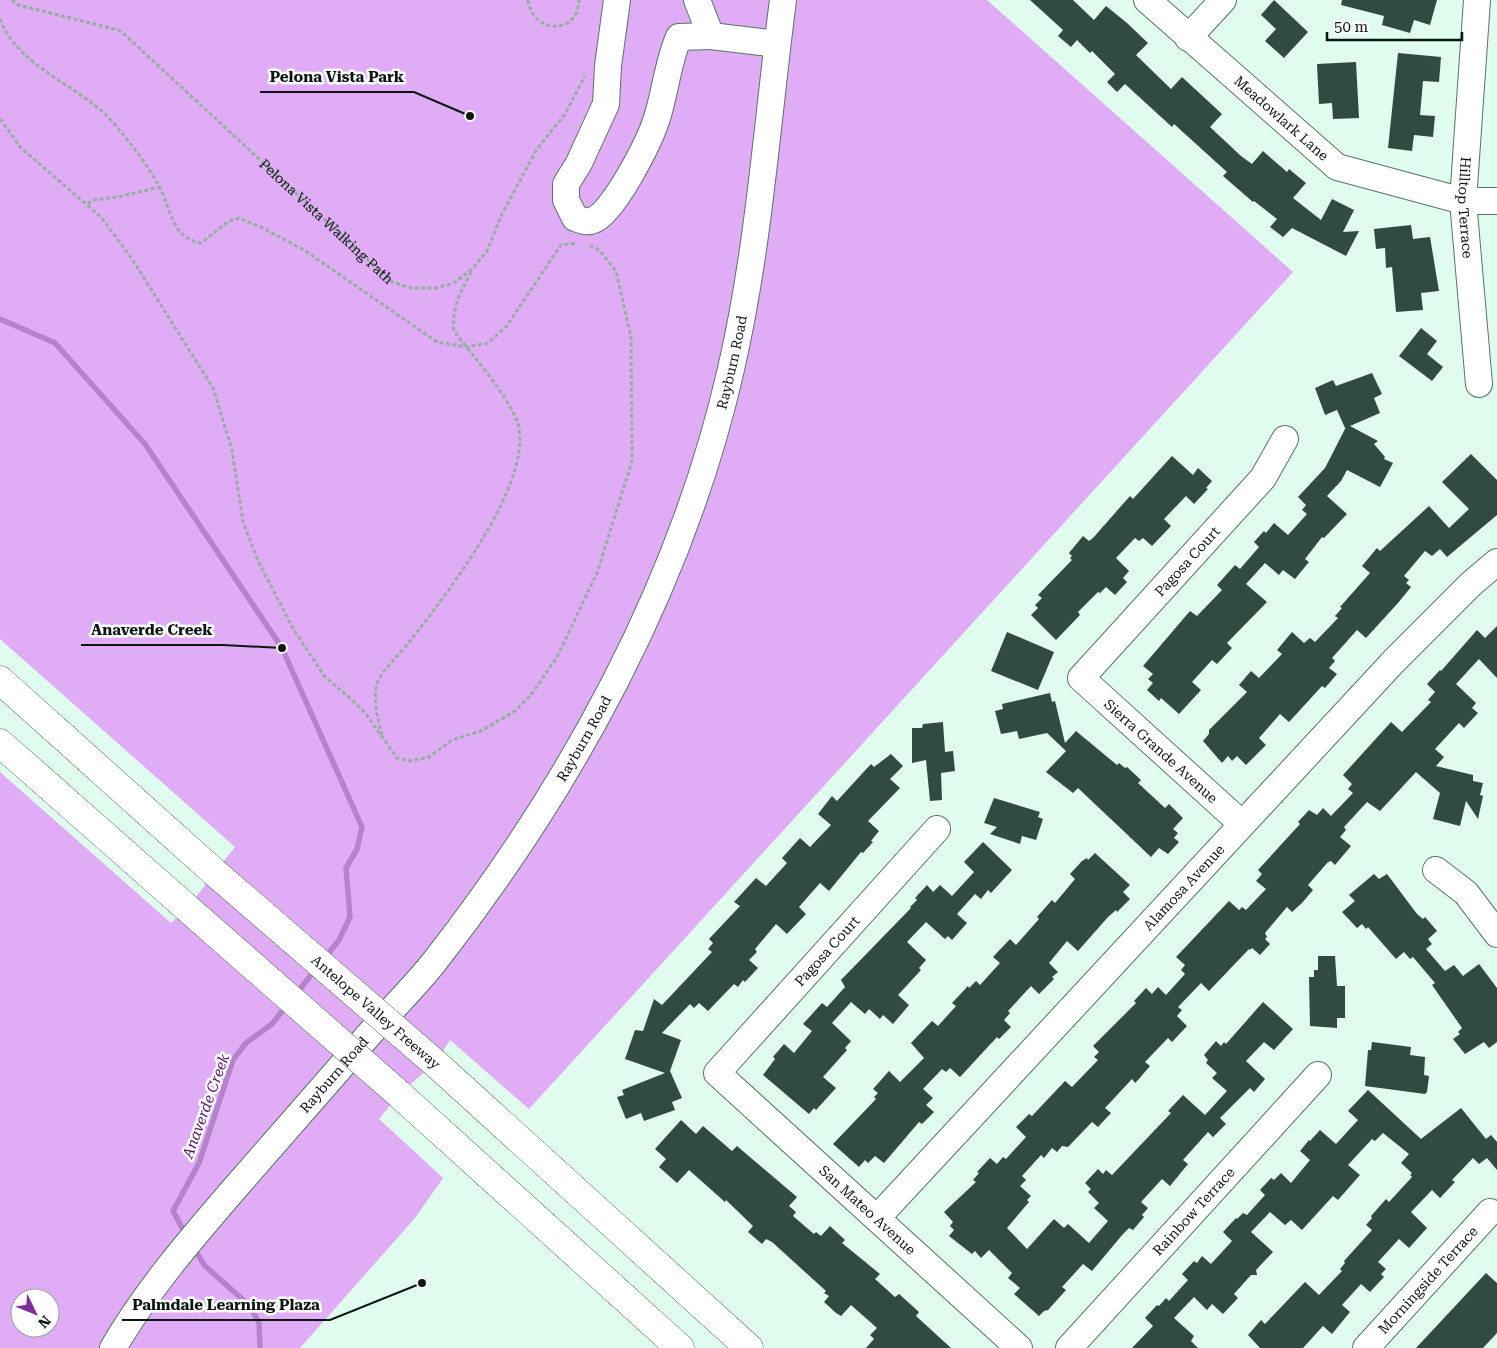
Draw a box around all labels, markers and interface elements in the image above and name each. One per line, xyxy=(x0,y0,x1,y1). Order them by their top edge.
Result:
scale bar xyxy=(1327,10,1462,42)
text: 50 m xyxy=(1334,18,1369,36)
callout: Pelona Vista Park xyxy=(260,62,414,92)
text: Pelona Vista Park xyxy=(270,68,405,86)
street label: Meadowlark Lane xyxy=(1231,72,1332,164)
street label: Pelona Vista Walking Path xyxy=(256,156,397,287)
street label: Hilltop Terrace xyxy=(1455,156,1476,259)
street label: Rayburn Road xyxy=(713,314,750,411)
street label: Pagosa Court xyxy=(1151,523,1223,600)
callout: Anaverde Creek xyxy=(81,615,223,645)
text: Anaverde Creek xyxy=(91,621,213,639)
street label: Rayburn Road xyxy=(553,693,614,784)
street label: Sierra Grande Avenue xyxy=(1101,696,1221,806)
street label: Alamosa Avenue xyxy=(1140,841,1228,934)
street label: Pagosa Court xyxy=(791,913,863,989)
street label: Antelope Valley Freeway xyxy=(308,952,444,1073)
street label: Rayburn Road xyxy=(297,1033,372,1116)
water label: Anaverde Creek xyxy=(178,1051,233,1161)
street label: San Mateo Avenue xyxy=(816,1162,919,1258)
street label: Rainbow Terrace xyxy=(1150,1164,1238,1259)
street label: Morningside Terrace xyxy=(1375,1223,1481,1337)
north arrow xyxy=(10,1288,60,1338)
callout: Palmdale Learning Plaza xyxy=(122,1290,330,1320)
text: Palmdale Learning Plaza xyxy=(132,1296,320,1314)
text: N xyxy=(35,1312,54,1331)

